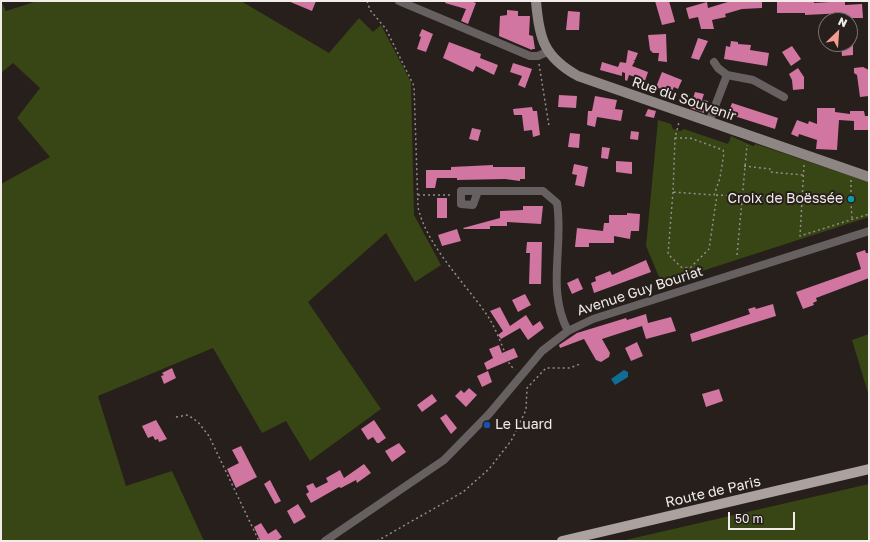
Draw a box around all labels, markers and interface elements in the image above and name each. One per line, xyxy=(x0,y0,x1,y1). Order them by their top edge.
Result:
north arrow xyxy=(818,12,858,52)
text: N xyxy=(836,14,849,29)
street label: Rue du Souvenir xyxy=(630,73,738,125)
place label: Croix de Boëssée xyxy=(728,191,843,207)
marker: Croix de Boëssée xyxy=(846,194,856,204)
street label: Avenue Guy Bouriat xyxy=(575,263,705,319)
place label: Le Luard xyxy=(495,417,552,433)
marker: Le Luard xyxy=(482,420,492,430)
street label: Route de Paris xyxy=(664,473,762,511)
scale bar xyxy=(730,504,797,530)
text: 50 m xyxy=(735,511,763,526)

